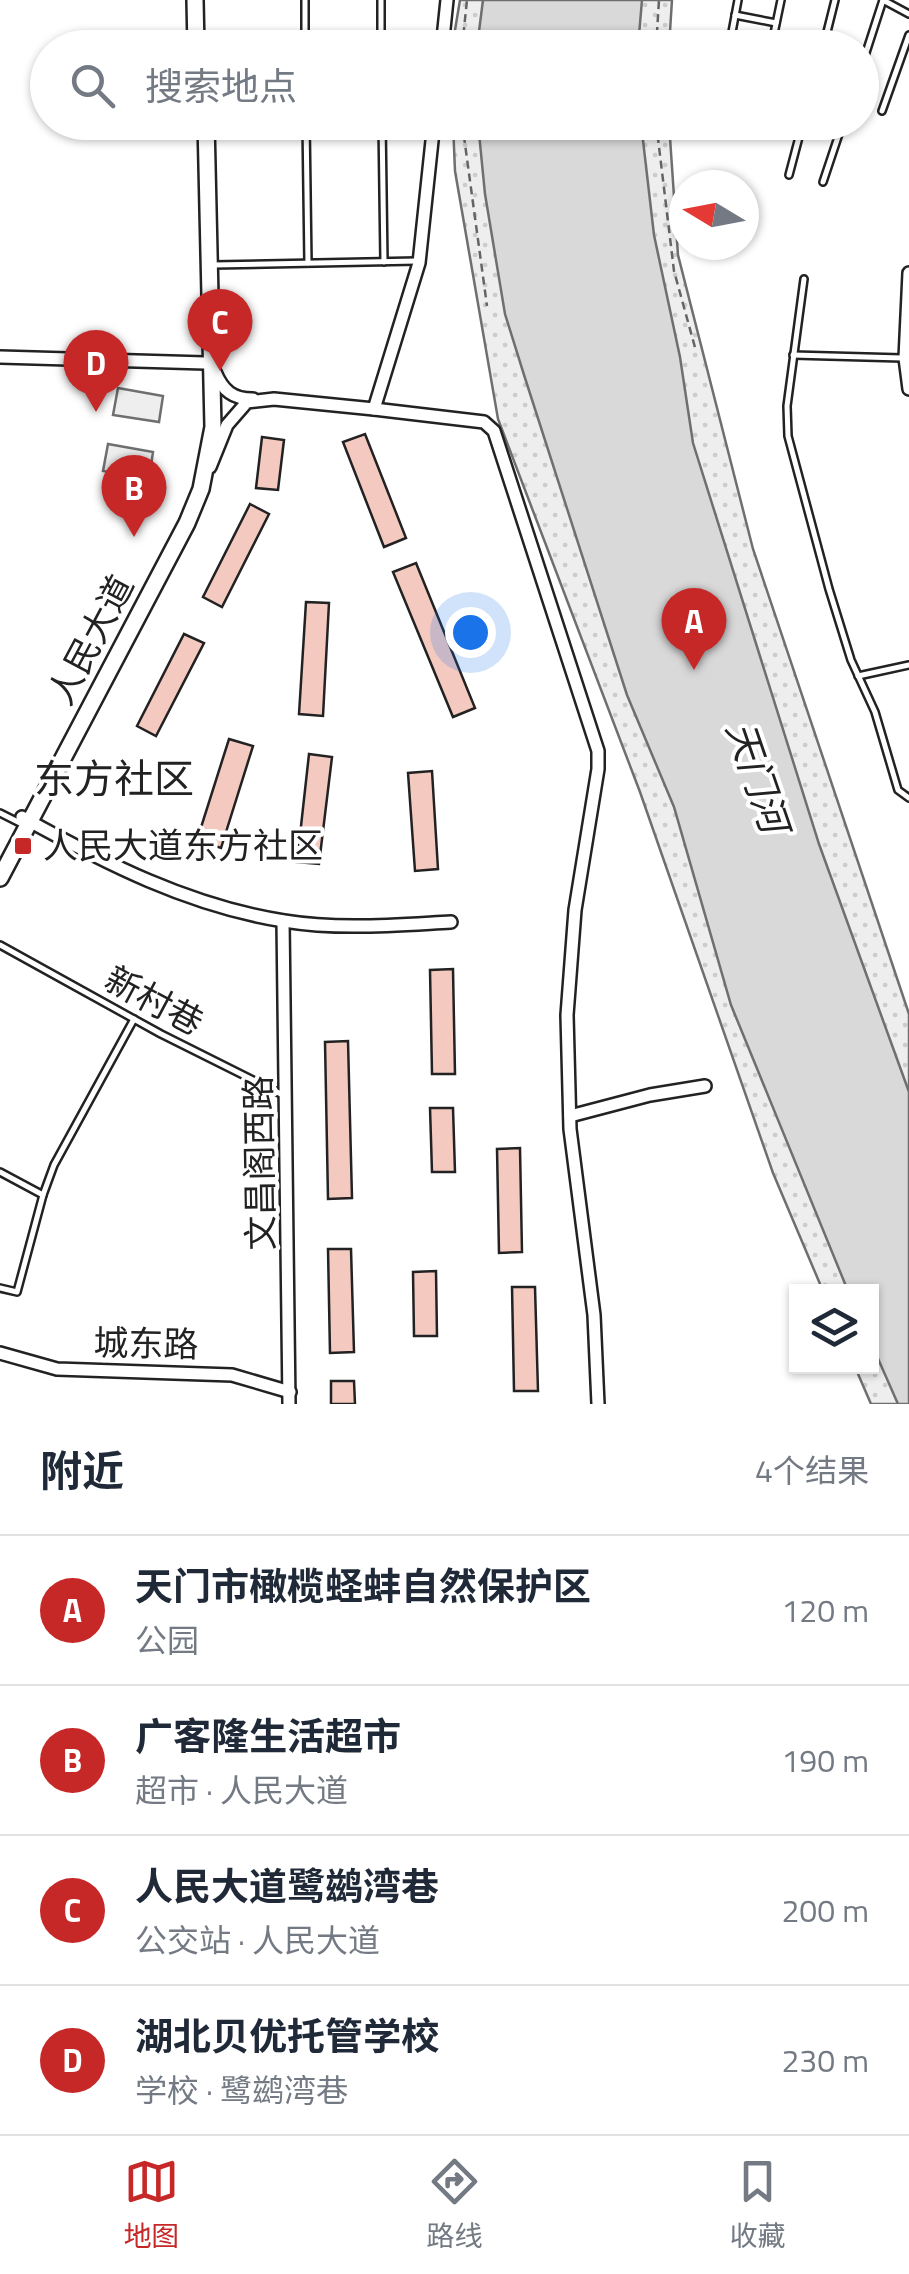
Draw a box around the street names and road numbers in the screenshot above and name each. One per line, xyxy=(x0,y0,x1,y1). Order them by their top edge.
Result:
street label: 人民大道 xyxy=(33,565,147,714)
street label: 新村巷 xyxy=(95,952,214,1049)
street label: 文昌阁西路 xyxy=(230,1075,288,1251)
street label: 城东路 xyxy=(93,1315,199,1371)

